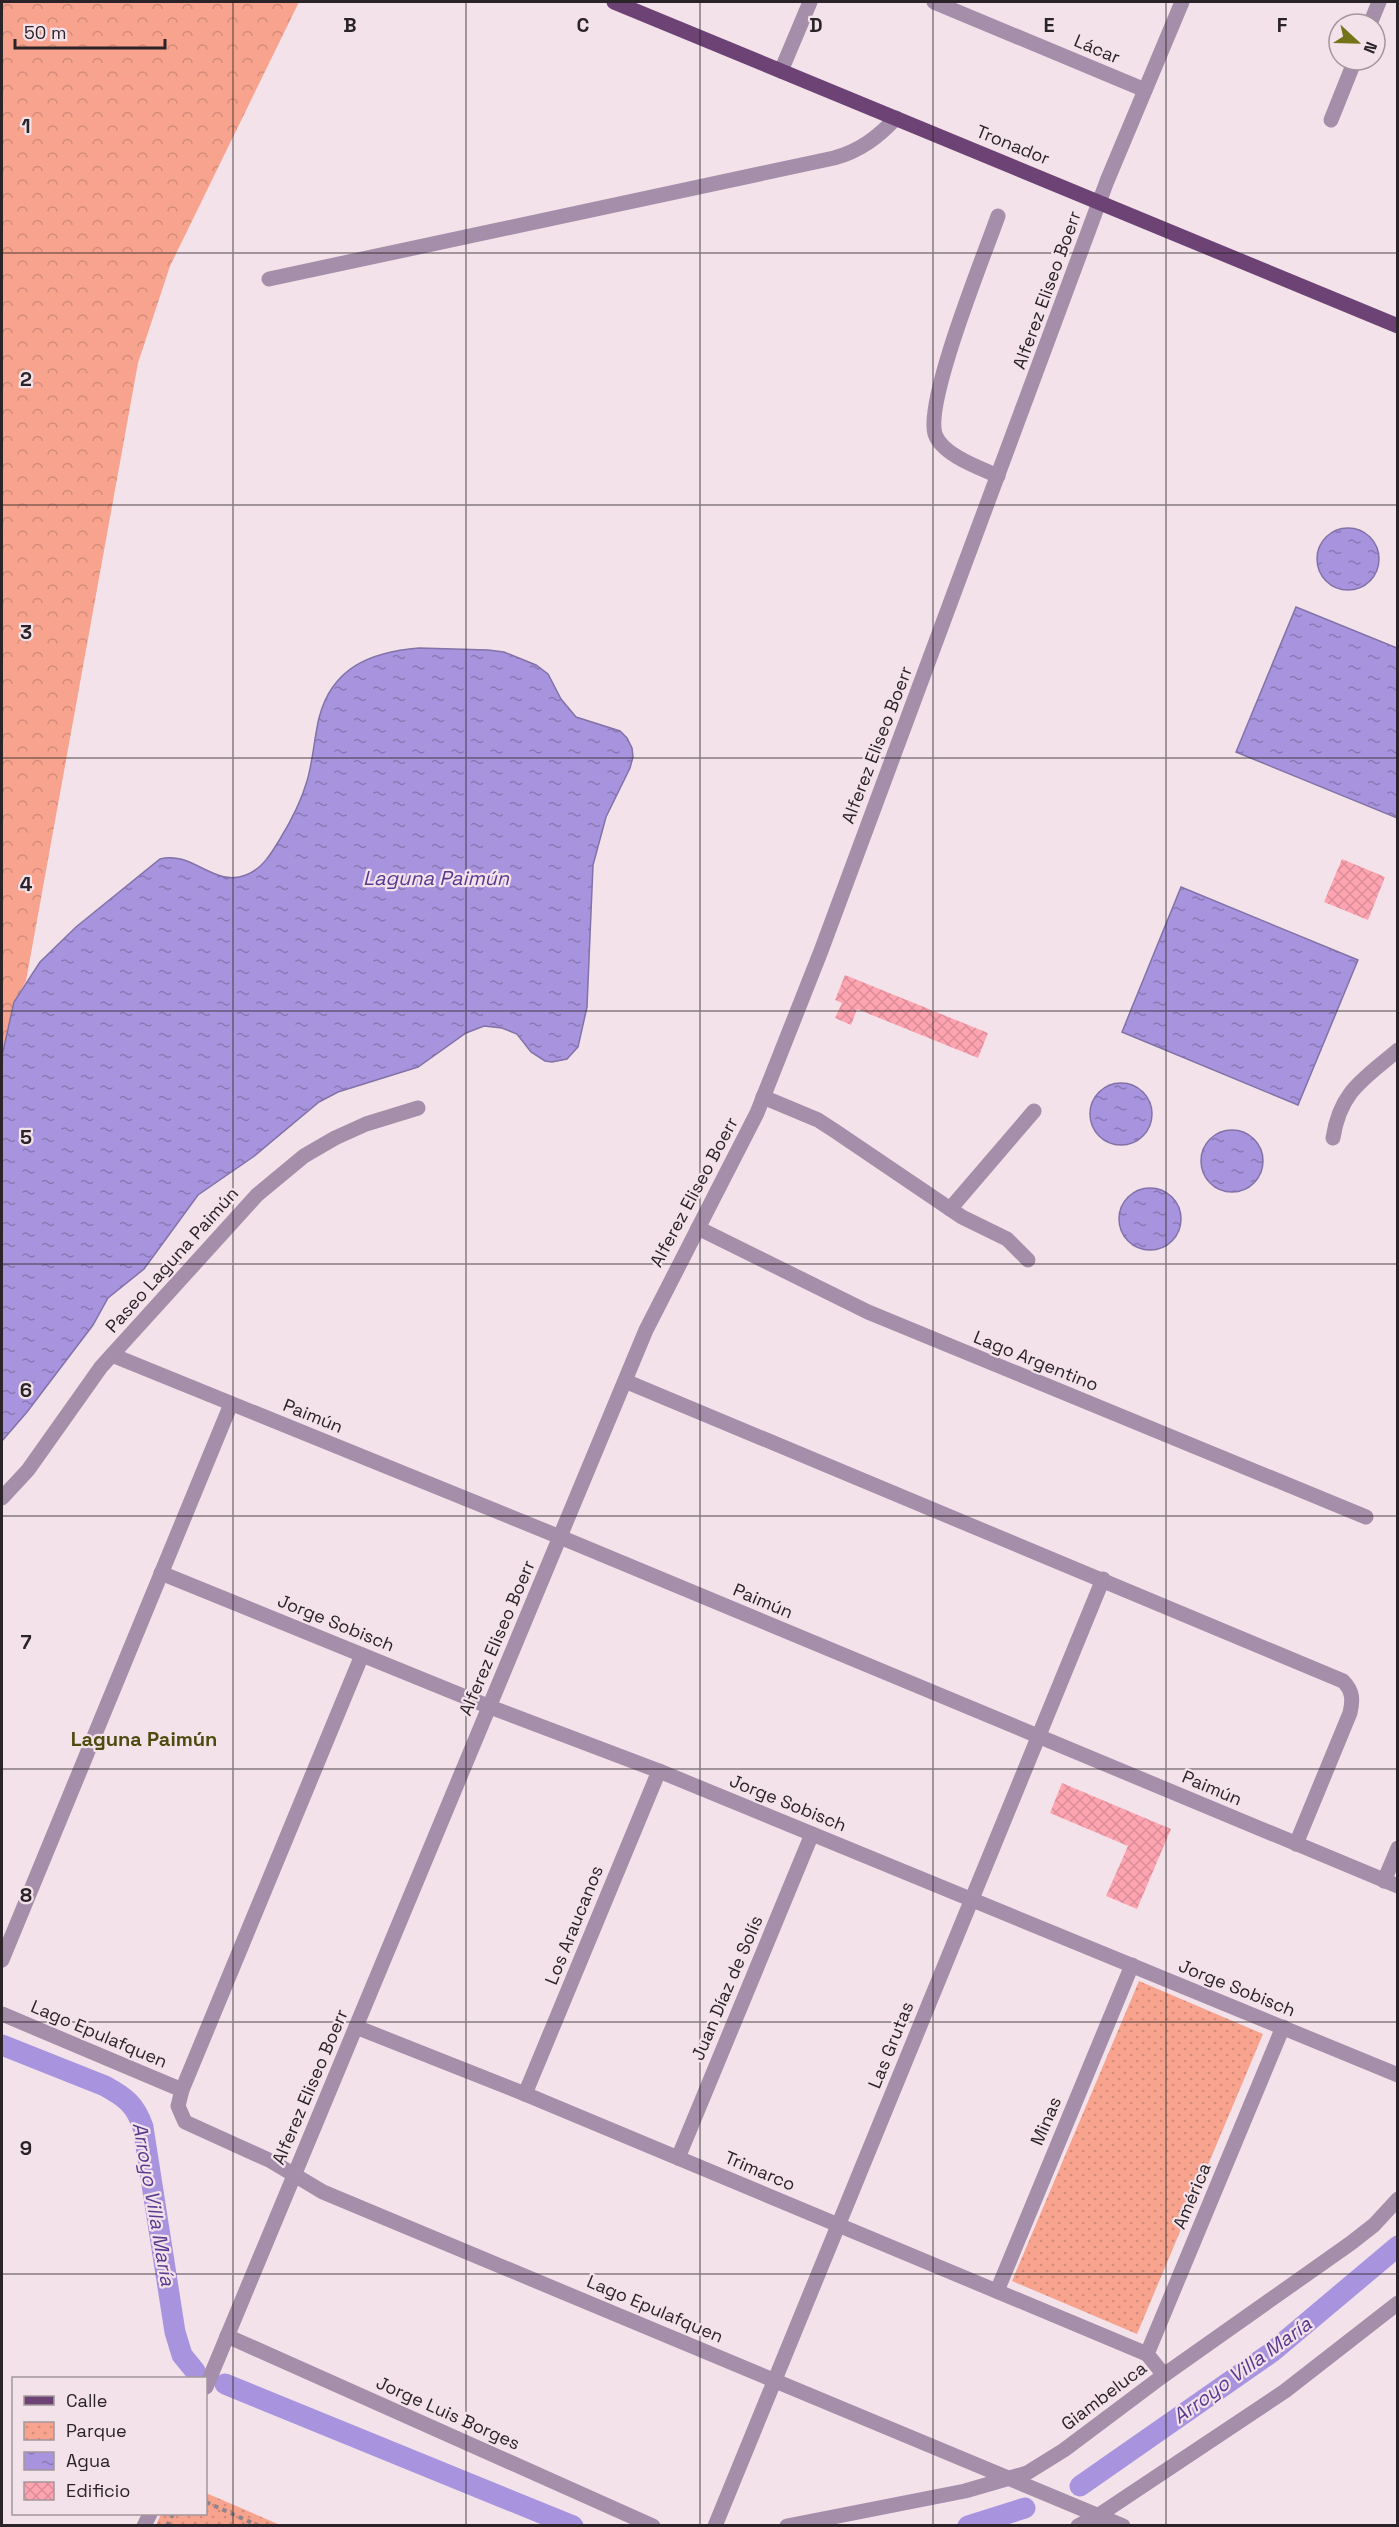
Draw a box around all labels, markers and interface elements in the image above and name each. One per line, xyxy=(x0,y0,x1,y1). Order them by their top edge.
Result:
scale bar xyxy=(15,12,165,50)
text: B xyxy=(343,12,357,38)
text: C xyxy=(577,12,590,38)
text: D xyxy=(809,12,823,38)
text: E xyxy=(1043,12,1055,38)
text: F xyxy=(1277,12,1288,38)
north arrow xyxy=(1327,12,1387,72)
text: 50 m xyxy=(24,21,66,44)
street label: Lácar xyxy=(1071,29,1124,69)
text: N xyxy=(1359,39,1382,56)
text: 1 xyxy=(21,113,31,139)
street label: Tronador xyxy=(973,119,1054,170)
street label: Alferez Eliseo Boerr xyxy=(1007,207,1086,372)
text: 2 xyxy=(20,366,32,392)
text: 3 xyxy=(20,619,32,645)
street label: Alferez Eliseo Boerr xyxy=(836,663,917,827)
water label: Laguna Paimún xyxy=(363,865,510,891)
text: 4 xyxy=(20,871,33,897)
street label: Alferez Eliseo Boerr xyxy=(644,1113,743,1271)
text: 5 xyxy=(20,1124,32,1150)
street label: Paseo Laguna Paimún xyxy=(100,1182,243,1337)
street label: Lago Argentino xyxy=(970,1325,1102,1396)
text: 6 xyxy=(20,1377,32,1403)
street label: Paimún xyxy=(280,1393,347,1438)
street label: Alferez Eliseo Boerr xyxy=(453,1556,540,1719)
street label: Paimún xyxy=(730,1578,797,1623)
street label: Jorge Sobisch xyxy=(274,1589,398,1656)
text: 7 xyxy=(20,1629,32,1655)
district label: Laguna Paimún xyxy=(71,1726,217,1752)
street label: Paimún xyxy=(1179,1765,1246,1810)
street label: Jorge Sobisch xyxy=(726,1769,850,1836)
street label: Los Araucanos xyxy=(539,1862,608,1988)
text: 8 xyxy=(20,1882,32,1908)
street label: Juan Díaz de Solís xyxy=(686,1912,767,2064)
street label: Jorge Sobisch xyxy=(1175,1954,1299,2021)
street label: Lago Epulafquen xyxy=(28,1994,171,2073)
street label: Las Grutas xyxy=(863,1998,918,2092)
street label: Alferez Eliseo Boerr xyxy=(266,2005,353,2168)
street label: Minas xyxy=(1025,2093,1066,2149)
water label: Arroyo Villa María xyxy=(127,2120,181,2288)
text: 9 xyxy=(20,2135,32,2161)
street label: Trimarco xyxy=(721,2145,799,2196)
street label: América xyxy=(1167,2159,1216,2232)
street label: Lago Epulafquen xyxy=(584,2269,727,2348)
water label: Arroyo Villa María xyxy=(1167,2311,1317,2429)
street label: Giambeluca xyxy=(1056,2356,1151,2435)
street label: Jorge Luis Borges xyxy=(373,2370,524,2455)
legend xyxy=(12,2377,207,2515)
text: Calle xyxy=(66,2389,107,2412)
text: Parque xyxy=(66,2419,127,2442)
text: Agua xyxy=(66,2449,110,2472)
text: Edificio xyxy=(66,2479,130,2502)

